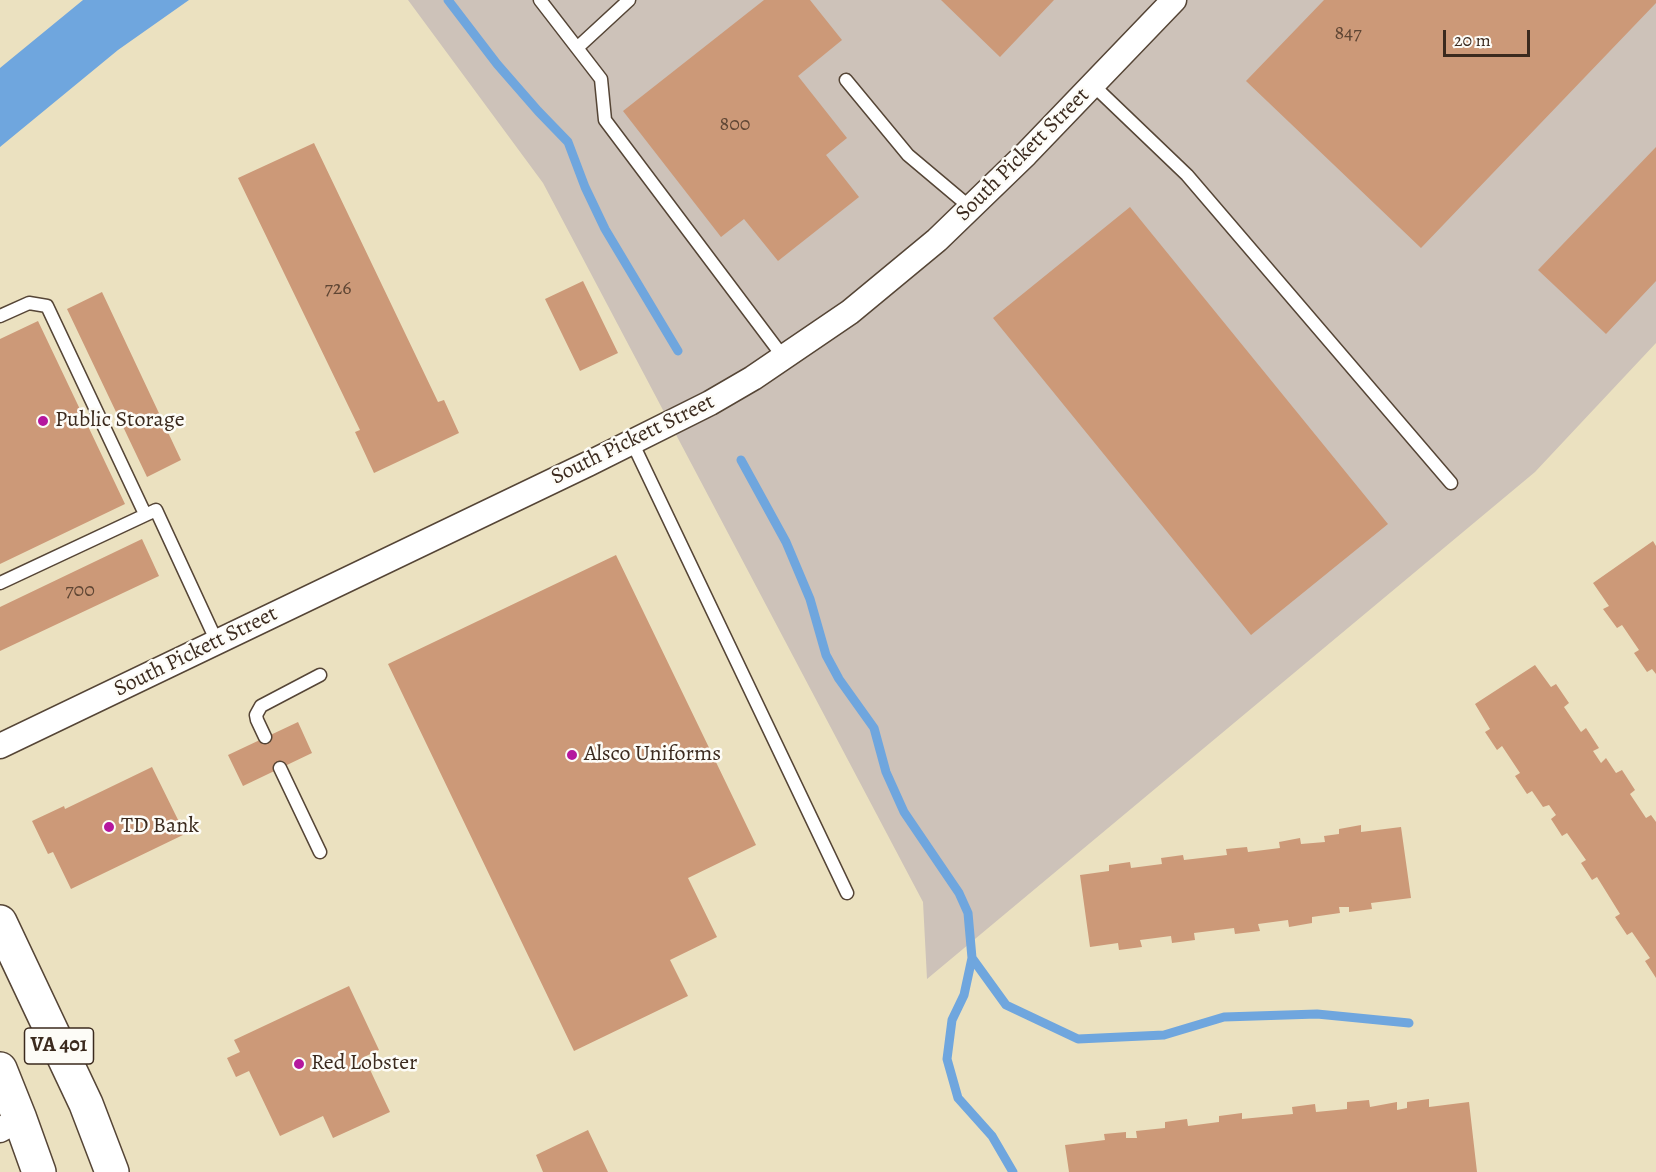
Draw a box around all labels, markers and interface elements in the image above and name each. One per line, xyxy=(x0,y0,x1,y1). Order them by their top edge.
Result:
scale bar xyxy=(1446,18,1533,56)
house number: 847 xyxy=(1334,22,1362,46)
text: 20 m xyxy=(1454,28,1491,52)
street label: South Pickett Street xyxy=(951,83,1095,227)
house number: 800 xyxy=(719,113,751,137)
house number: 726 xyxy=(324,277,352,301)
street label: South Pickett Street xyxy=(547,389,719,491)
place label: Public Storage xyxy=(55,408,185,434)
marker: Public Storage xyxy=(36,414,50,428)
house number: 700 xyxy=(65,579,95,603)
street label: South Pickett Street xyxy=(110,601,282,703)
place label: Alsco Uniforms xyxy=(584,742,721,768)
marker: Alsco Uniforms xyxy=(565,748,579,762)
place label: TD Bank xyxy=(121,814,199,840)
marker: TD Bank xyxy=(102,820,116,834)
road number: VA 401 xyxy=(25,1028,94,1064)
place label: Red Lobster xyxy=(311,1051,417,1077)
marker: Red Lobster xyxy=(292,1057,306,1071)

